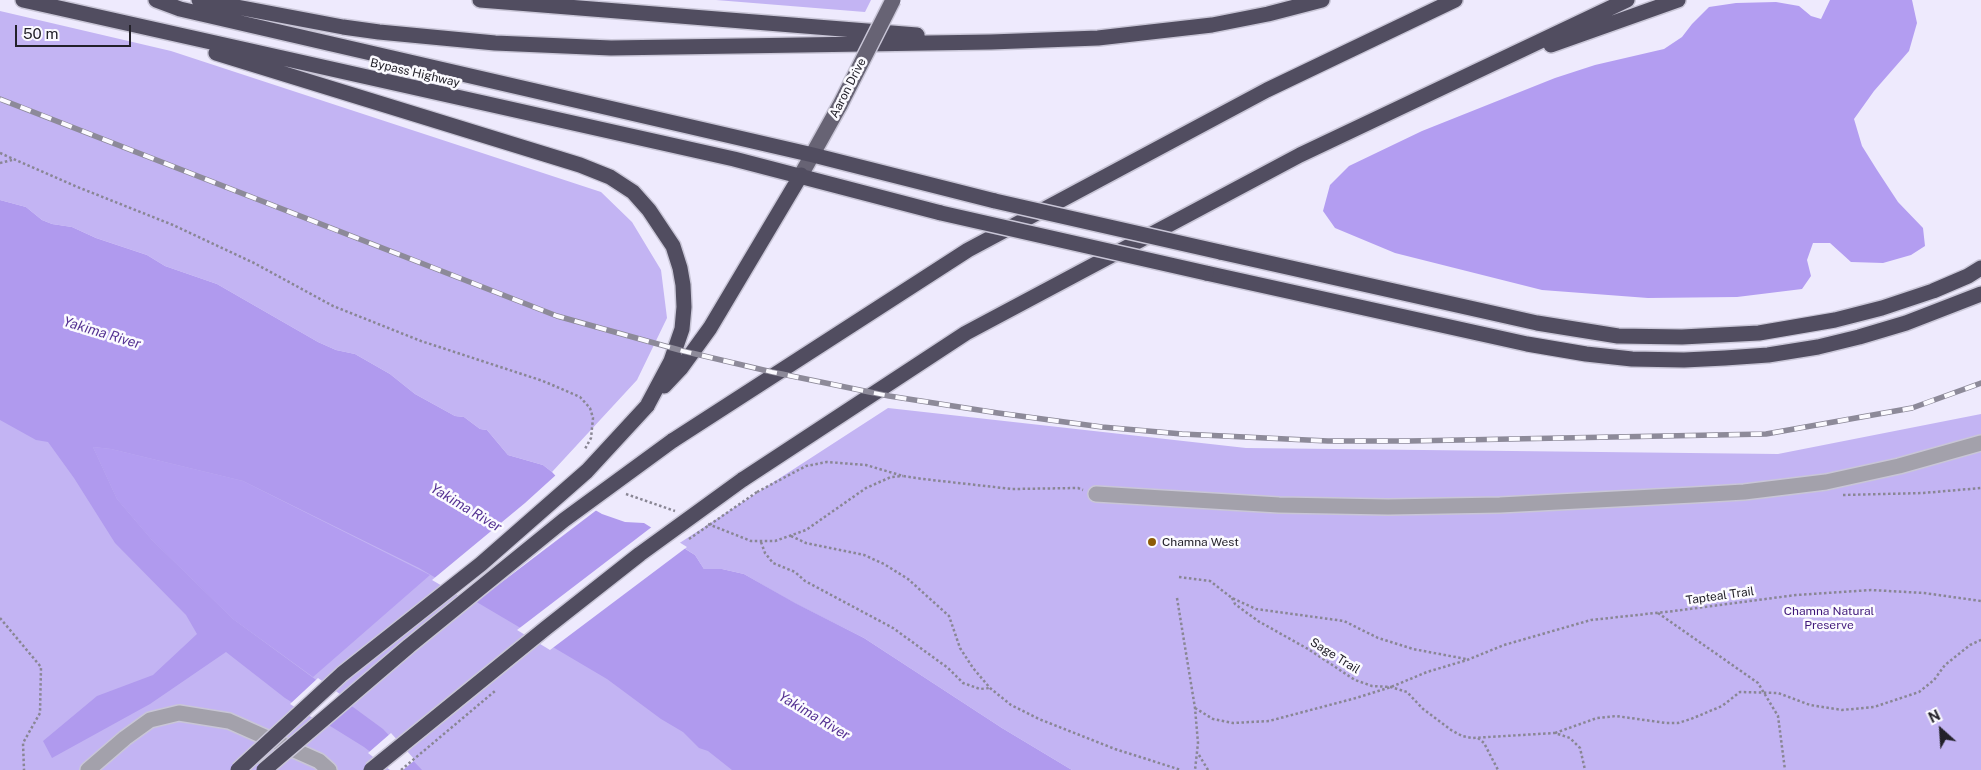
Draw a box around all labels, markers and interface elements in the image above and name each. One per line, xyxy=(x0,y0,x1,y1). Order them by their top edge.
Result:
scale bar xyxy=(18,15,134,47)
text: 50 m xyxy=(23,25,58,42)
street label: Bypass Highway xyxy=(369,56,461,90)
street label: Aaron Drive xyxy=(827,56,869,120)
water label: Yakima River xyxy=(61,313,143,353)
water label: Yakima River xyxy=(427,480,505,536)
place label: Chamna West xyxy=(1162,535,1239,549)
marker: Chamna West xyxy=(1146,536,1158,548)
street label: Tapteal Trail xyxy=(1685,584,1755,608)
park label: Chamna Natural Preserve xyxy=(1784,604,1874,632)
street label: Sage Trail xyxy=(1307,635,1363,677)
water label: Yakima River xyxy=(775,688,853,744)
north arrow xyxy=(1916,705,1966,755)
text: N xyxy=(1926,707,1943,726)

